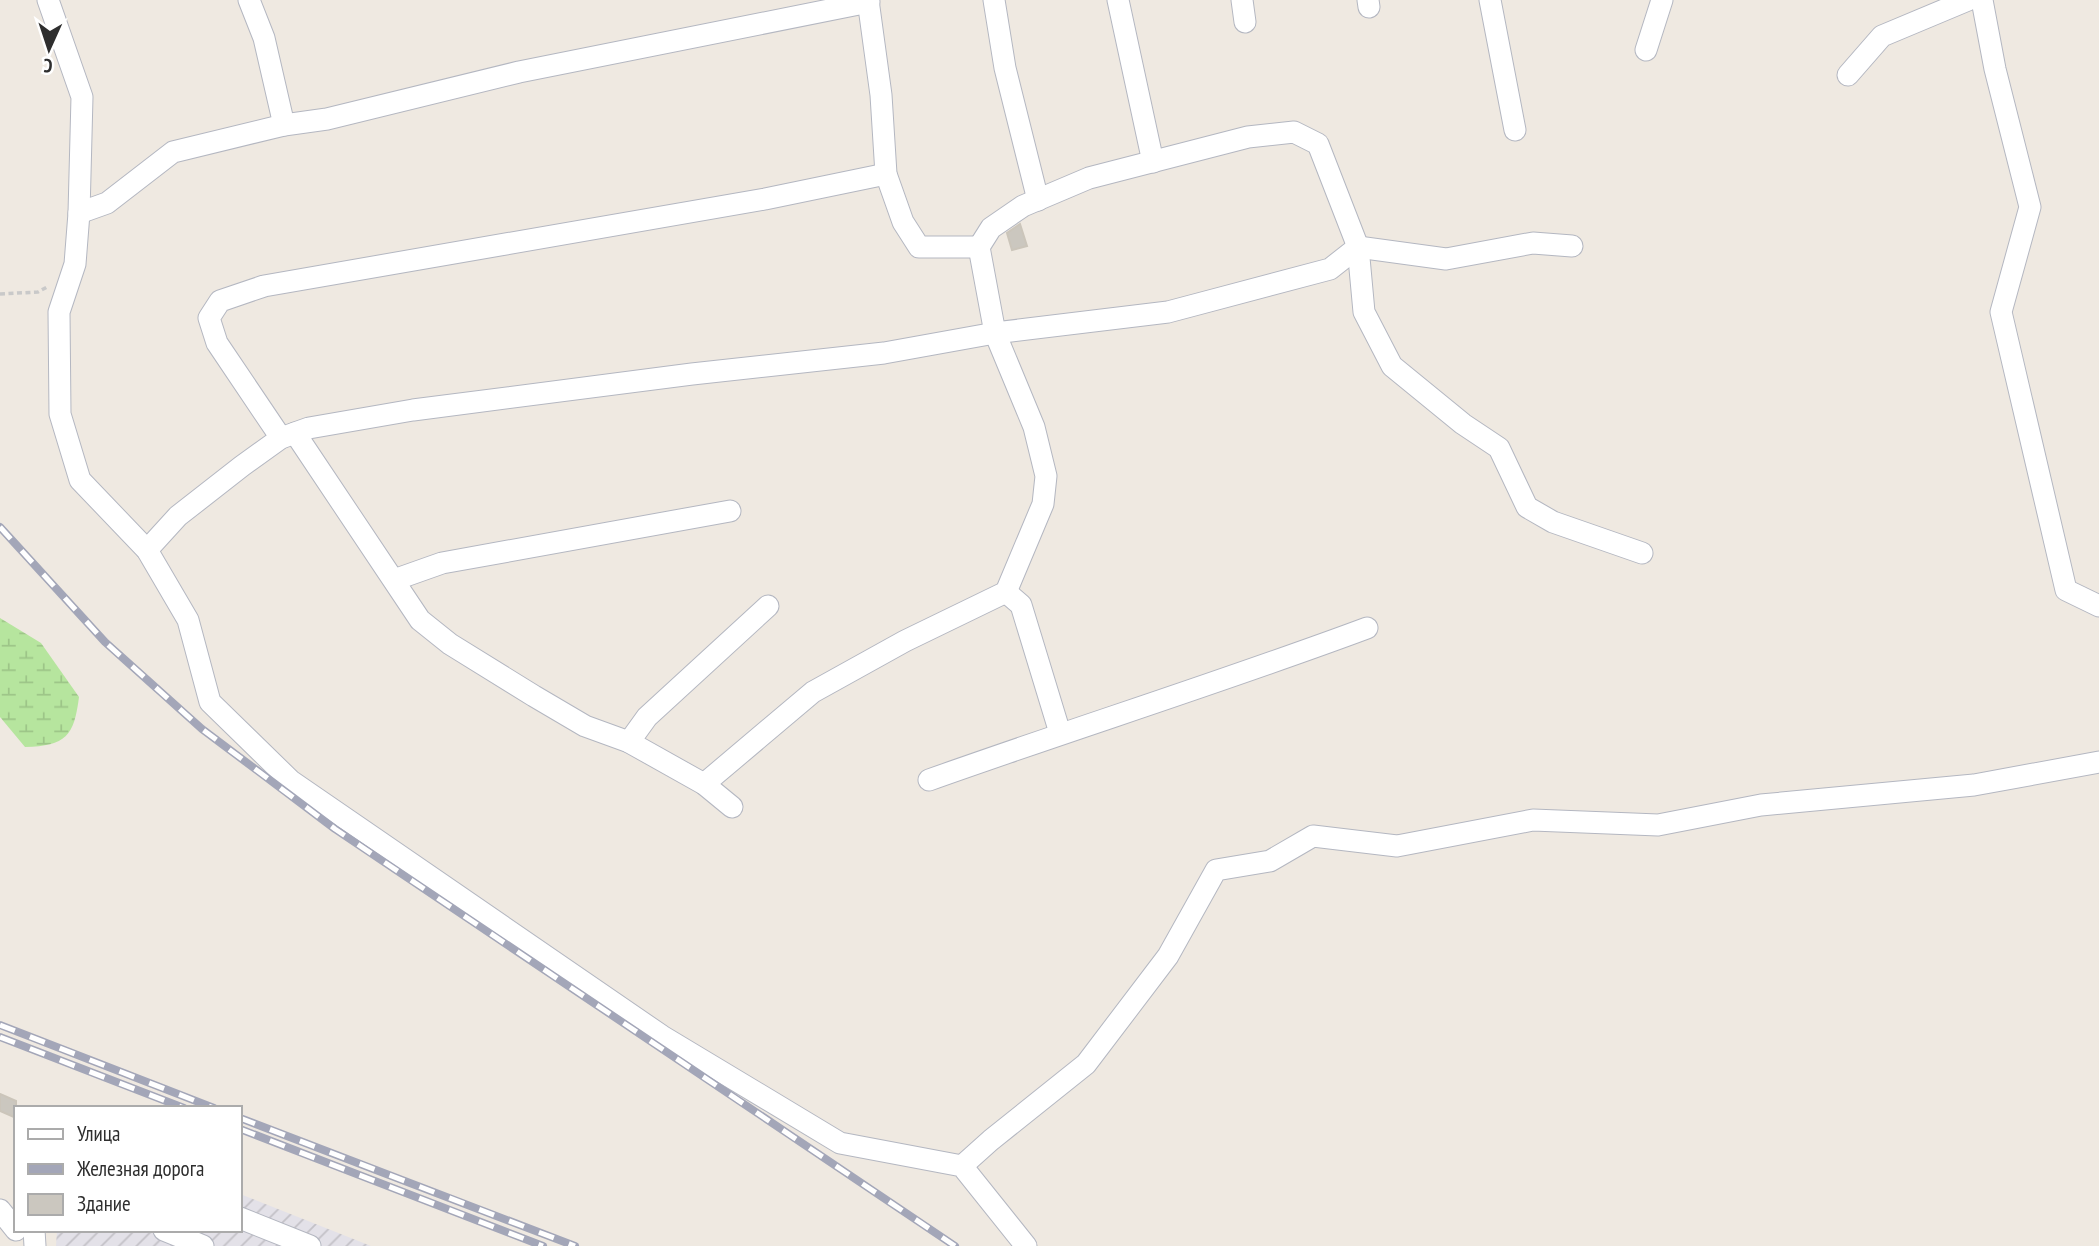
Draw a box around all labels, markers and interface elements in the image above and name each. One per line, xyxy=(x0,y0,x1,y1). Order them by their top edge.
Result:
north arrow xyxy=(14,14,84,84)
text: С xyxy=(43,54,53,78)
legend xyxy=(14,1106,242,1232)
text: Улица xyxy=(77,1120,120,1147)
text: Железная дорога xyxy=(76,1155,204,1182)
text: Здание xyxy=(77,1190,131,1217)

